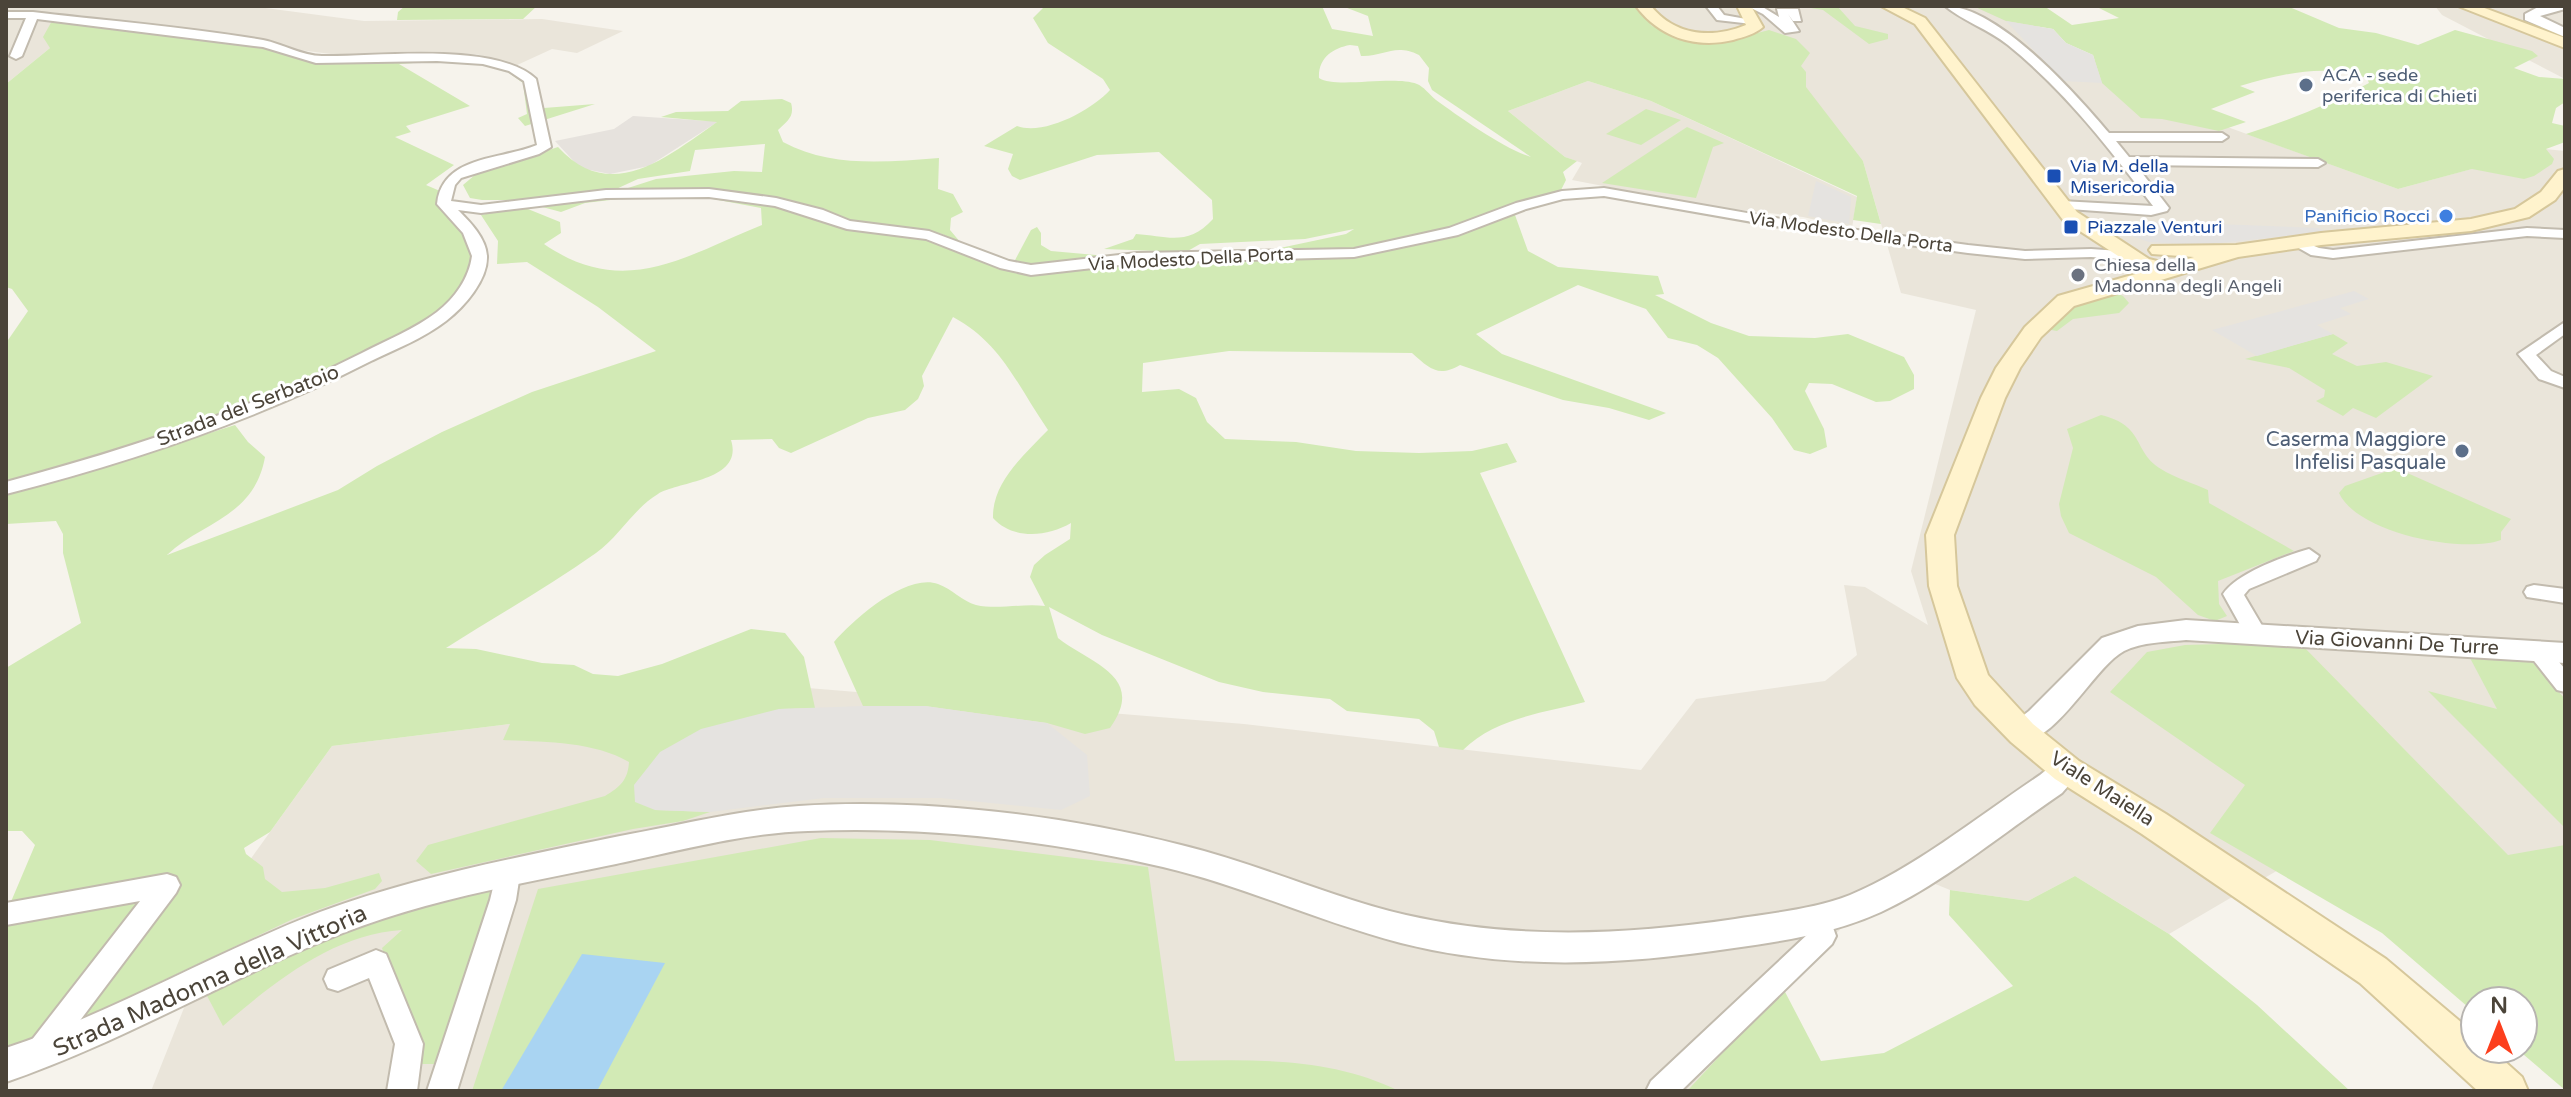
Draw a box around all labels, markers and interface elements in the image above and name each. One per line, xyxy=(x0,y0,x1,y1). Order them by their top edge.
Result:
place label: ACA - sede periferica di Chieti xyxy=(2322,64,2477,107)
marker: ACA - sede periferica di Chieti xyxy=(2297,76,2315,94)
place label: Via M. della Misericordia xyxy=(2070,155,2175,198)
marker: Via M. della Misericordia xyxy=(2045,167,2063,185)
place label: Panificio Rocci xyxy=(2304,205,2430,227)
street label: Via Modesto Della Porta xyxy=(1747,207,1955,257)
marker: Panificio Rocci xyxy=(2437,207,2455,225)
place label: Piazzale Venturi xyxy=(2087,216,2223,238)
marker: Piazzale Venturi xyxy=(2062,218,2080,236)
street label: Via Modesto Della Porta xyxy=(1088,243,1294,275)
place label: Chiesa della Madonna degli Angeli xyxy=(2094,254,2282,297)
marker: Chiesa della Madonna degli Angeli xyxy=(2069,266,2087,284)
street label: Strada del Serbatoio xyxy=(153,360,343,452)
place label: Caserma Maggiore Infelisi Pasquale xyxy=(2266,428,2446,475)
marker: Caserma Maggiore Infelisi Pasquale xyxy=(2453,442,2471,460)
street label: Via Giovanni De Turre xyxy=(2294,626,2500,660)
street label: Viale Maiella xyxy=(2045,746,2159,832)
street label: Strada Madonna della Vittoria xyxy=(49,898,371,1064)
north arrow xyxy=(2459,985,2539,1065)
text: N xyxy=(2490,993,2508,1019)

